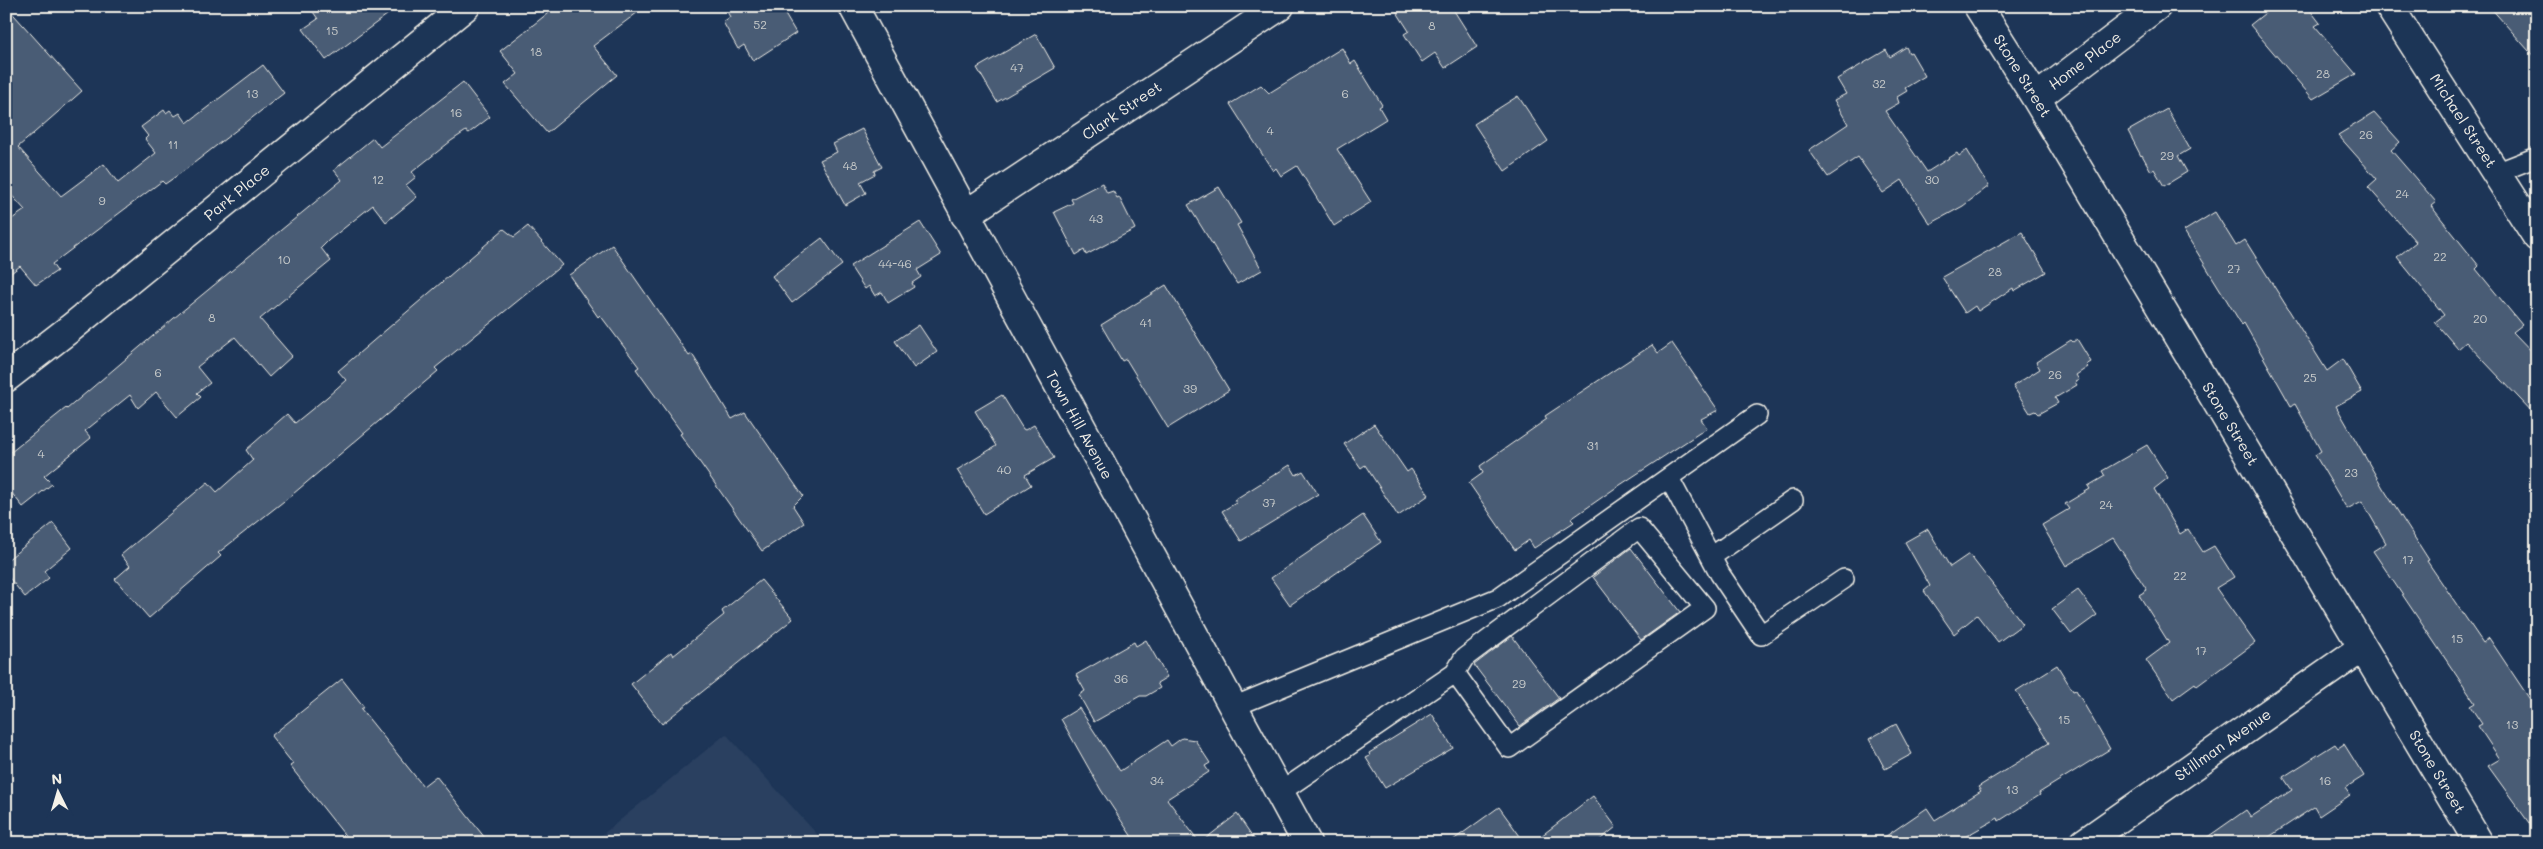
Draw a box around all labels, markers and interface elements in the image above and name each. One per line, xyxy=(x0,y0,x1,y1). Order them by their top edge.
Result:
house number: 52 xyxy=(753,16,767,32)
house number: 8 xyxy=(1428,17,1436,33)
house number: 15 xyxy=(326,22,338,38)
street label: Home Place xyxy=(2044,26,2125,94)
street label: Stone Street xyxy=(1989,30,2056,121)
house number: 18 xyxy=(530,43,542,59)
house number: 47 xyxy=(1010,59,1024,75)
house number: 28 xyxy=(2316,65,2330,81)
street label: Michael Street xyxy=(2426,69,2502,172)
house number: 32 xyxy=(1872,75,1886,91)
street label: Clark Street xyxy=(1078,76,1165,144)
house number: 13 xyxy=(246,85,258,101)
house number: 6 xyxy=(1341,85,1349,101)
house number: 16 xyxy=(450,104,462,120)
house number: 4 xyxy=(1266,122,1274,138)
house number: 26 xyxy=(2359,126,2373,142)
house number: 11 xyxy=(168,136,178,152)
house number: 29 xyxy=(2160,147,2174,163)
house number: 48 xyxy=(843,157,857,173)
street label: Park Place xyxy=(199,160,273,225)
house number: 12 xyxy=(372,171,384,187)
house number: 30 xyxy=(1925,171,1940,187)
house number: 24 xyxy=(2395,185,2409,201)
house number: 9 xyxy=(98,192,106,208)
house number: 43 xyxy=(1089,210,1103,226)
house number: 22 xyxy=(2433,248,2447,264)
house number: 10 xyxy=(278,251,291,267)
house number: 44-46 xyxy=(878,255,912,271)
house number: 27 xyxy=(2227,260,2241,276)
house number: 28 xyxy=(1988,263,2002,279)
house number: 8 xyxy=(208,309,216,325)
house number: 20 xyxy=(2473,310,2488,326)
house number: 41 xyxy=(1140,314,1152,330)
house number: 6 xyxy=(154,364,162,380)
house number: 26 xyxy=(2048,366,2062,382)
street label: Town Hill Avenue xyxy=(1042,367,1118,483)
house number: 25 xyxy=(2303,369,2317,385)
street label: Stone Street xyxy=(2198,378,2264,469)
house number: 39 xyxy=(1183,380,1197,396)
house number: 31 xyxy=(1587,437,1599,453)
house number: 4 xyxy=(37,445,45,461)
house number: 40 xyxy=(997,461,1012,477)
house number: 23 xyxy=(2344,464,2358,480)
house number: 37 xyxy=(1262,494,1276,510)
house number: 24 xyxy=(2099,496,2113,512)
house number: 17 xyxy=(2402,551,2414,567)
house number: 22 xyxy=(2173,567,2187,583)
house number: 15 xyxy=(2451,630,2463,646)
house number: 17 xyxy=(2195,642,2207,658)
house number: 36 xyxy=(1114,670,1128,686)
house number: 29 xyxy=(1512,675,1526,691)
street label: Stillman Avenue xyxy=(2170,703,2275,785)
house number: 15 xyxy=(2058,711,2070,727)
house number: 13 xyxy=(2506,716,2518,732)
street label: Stone Street xyxy=(2405,726,2471,817)
north arrow xyxy=(32,766,82,816)
text: N xyxy=(51,769,63,788)
house number: 34 xyxy=(1150,772,1164,788)
house number: 16 xyxy=(2319,772,2331,788)
house number: 13 xyxy=(2006,781,2018,797)

